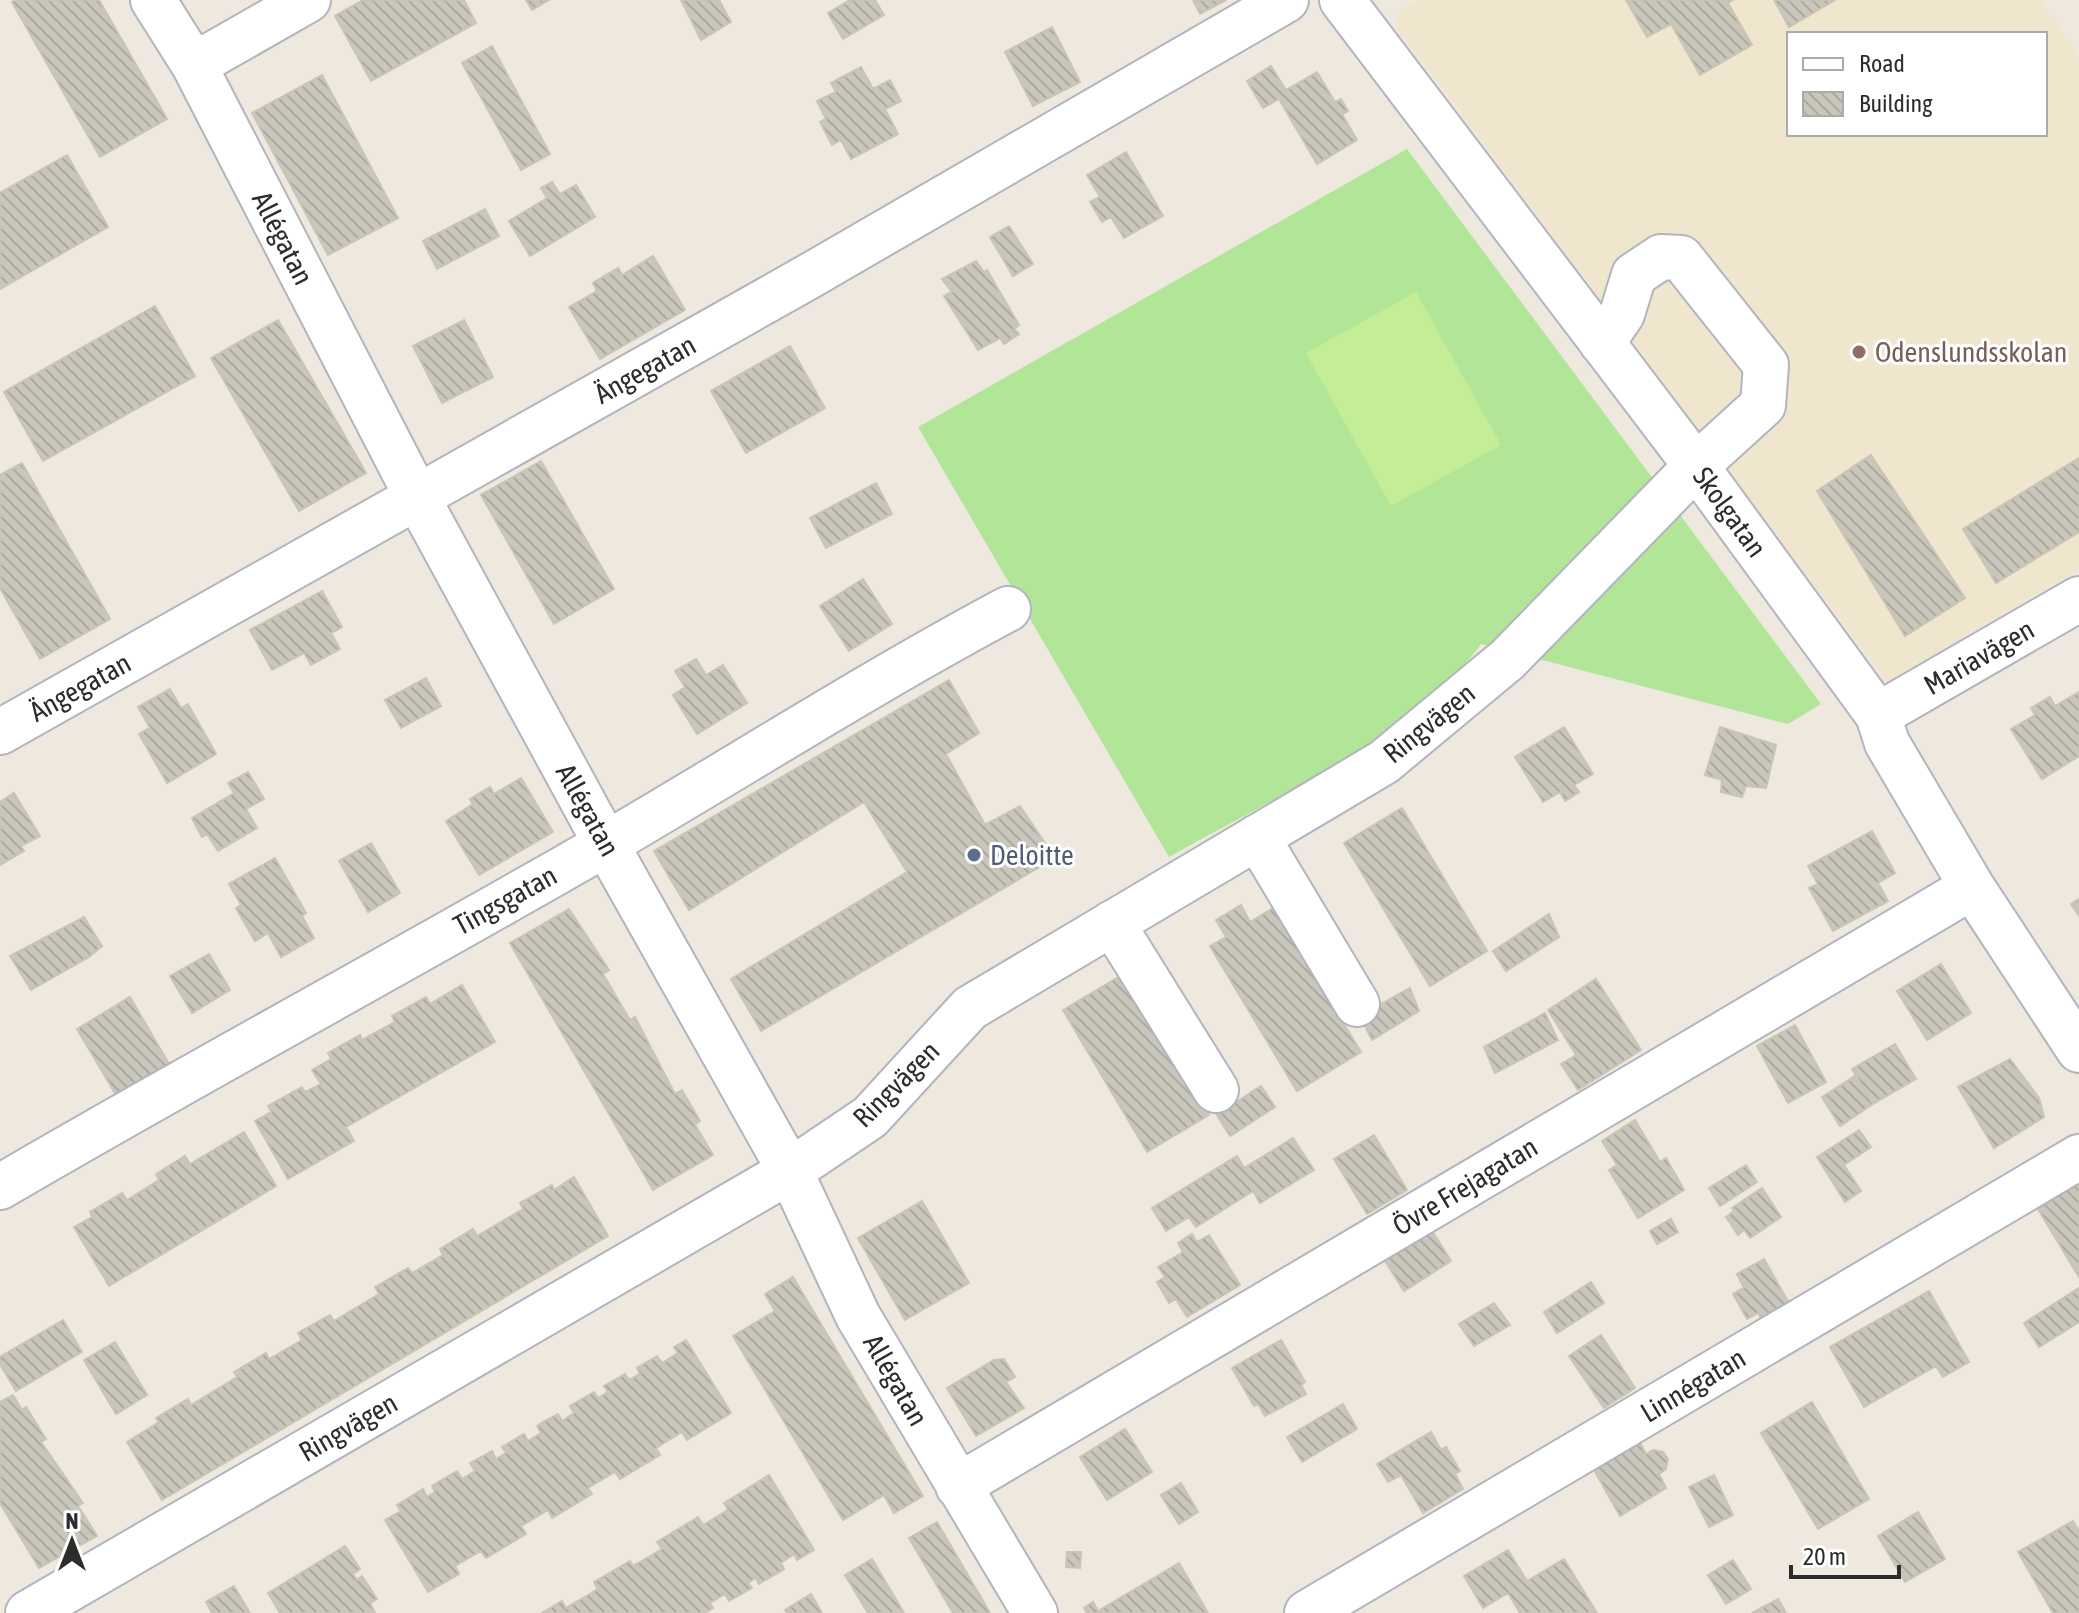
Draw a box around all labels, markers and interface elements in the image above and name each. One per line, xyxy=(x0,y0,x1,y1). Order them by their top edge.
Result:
legend xyxy=(1787,32,2047,136)
text: Road xyxy=(1859,50,1905,77)
text: Building xyxy=(1859,90,1933,117)
street label: Allégatan xyxy=(246,186,320,290)
street label: Ängegatan xyxy=(589,328,701,410)
place label: Odenslundsskolan xyxy=(1875,336,2067,368)
marker: Odenslundsskolan xyxy=(1850,343,1868,361)
street label: Skolgatan xyxy=(1687,461,1773,563)
street label: Mariavägen xyxy=(1918,613,2040,701)
street label: Ängegatan xyxy=(24,646,136,728)
street label: Ringvägen xyxy=(1377,677,1481,769)
street label: Allégatan xyxy=(550,758,626,862)
place label: Deloitte xyxy=(990,839,1074,871)
marker: Deloitte xyxy=(965,846,983,864)
street label: Tingsgatan xyxy=(448,859,562,941)
street label: Ringvägen xyxy=(846,1034,946,1134)
street label: Övre Frejagatan xyxy=(1387,1130,1543,1242)
street label: Allégatan xyxy=(857,1329,935,1431)
street label: Linnégatan xyxy=(1635,1341,1751,1429)
street label: Ringvägen xyxy=(293,1386,403,1468)
north arrow xyxy=(32,1501,112,1581)
text: N xyxy=(66,1508,78,1534)
scale bar xyxy=(1791,1529,1899,1579)
text: 20 m xyxy=(1803,1543,1846,1570)

